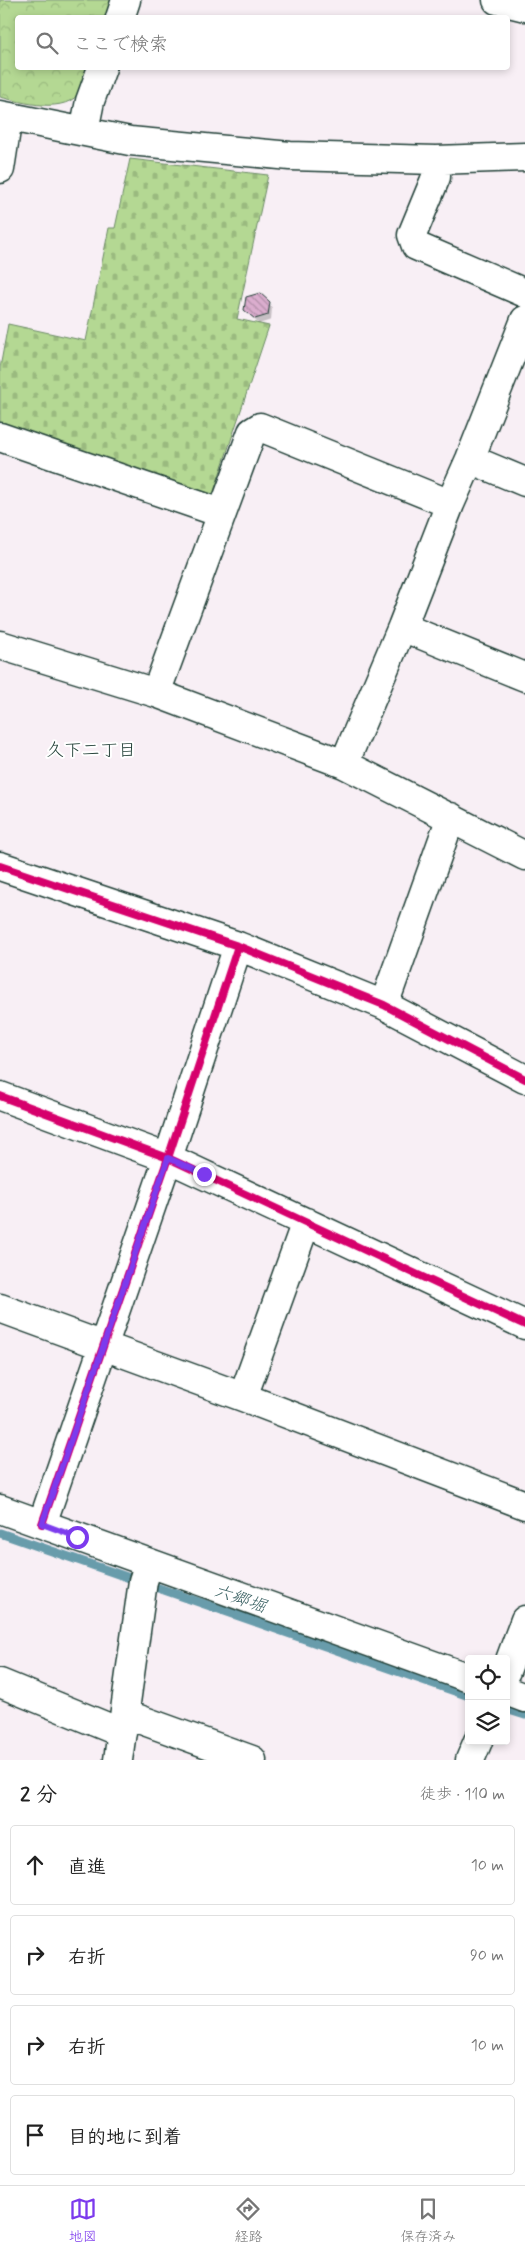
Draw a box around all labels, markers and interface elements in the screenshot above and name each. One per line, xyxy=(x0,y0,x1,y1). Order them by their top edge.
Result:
search box xyxy=(15,15,510,70)
icon: search xyxy=(33,29,61,57)
text: ここで検索 xyxy=(73,32,168,57)
district label: 久下二丁目 xyxy=(46,739,136,763)
route end xyxy=(193,1163,216,1186)
route start xyxy=(66,1526,89,1549)
water label: 六郷堀 xyxy=(211,1579,270,1619)
map controls xyxy=(465,1655,510,1745)
button: locate xyxy=(465,1655,510,1700)
button: layers xyxy=(465,1700,510,1745)
text: 2 分 xyxy=(20,1781,57,1809)
text: 徒歩 · 110 m xyxy=(420,1784,505,1805)
icon: ahead xyxy=(21,1851,49,1879)
text: 直進 xyxy=(68,1855,106,1880)
text: 10 m xyxy=(471,1855,504,1876)
icon: right xyxy=(21,1941,49,1969)
text: 右折 xyxy=(68,1945,106,1970)
text: 90 m xyxy=(470,1945,504,1966)
icon: right xyxy=(21,2031,49,2059)
text: 右折 xyxy=(68,2035,106,2060)
text: 10 m xyxy=(471,2035,504,2056)
icon: arrive xyxy=(21,2121,49,2149)
text: 目的地に到着 xyxy=(68,2125,182,2150)
tab: 地図 xyxy=(69,2195,97,2246)
tab: 経路 xyxy=(234,2195,262,2246)
tab: 保存済み xyxy=(400,2195,456,2246)

